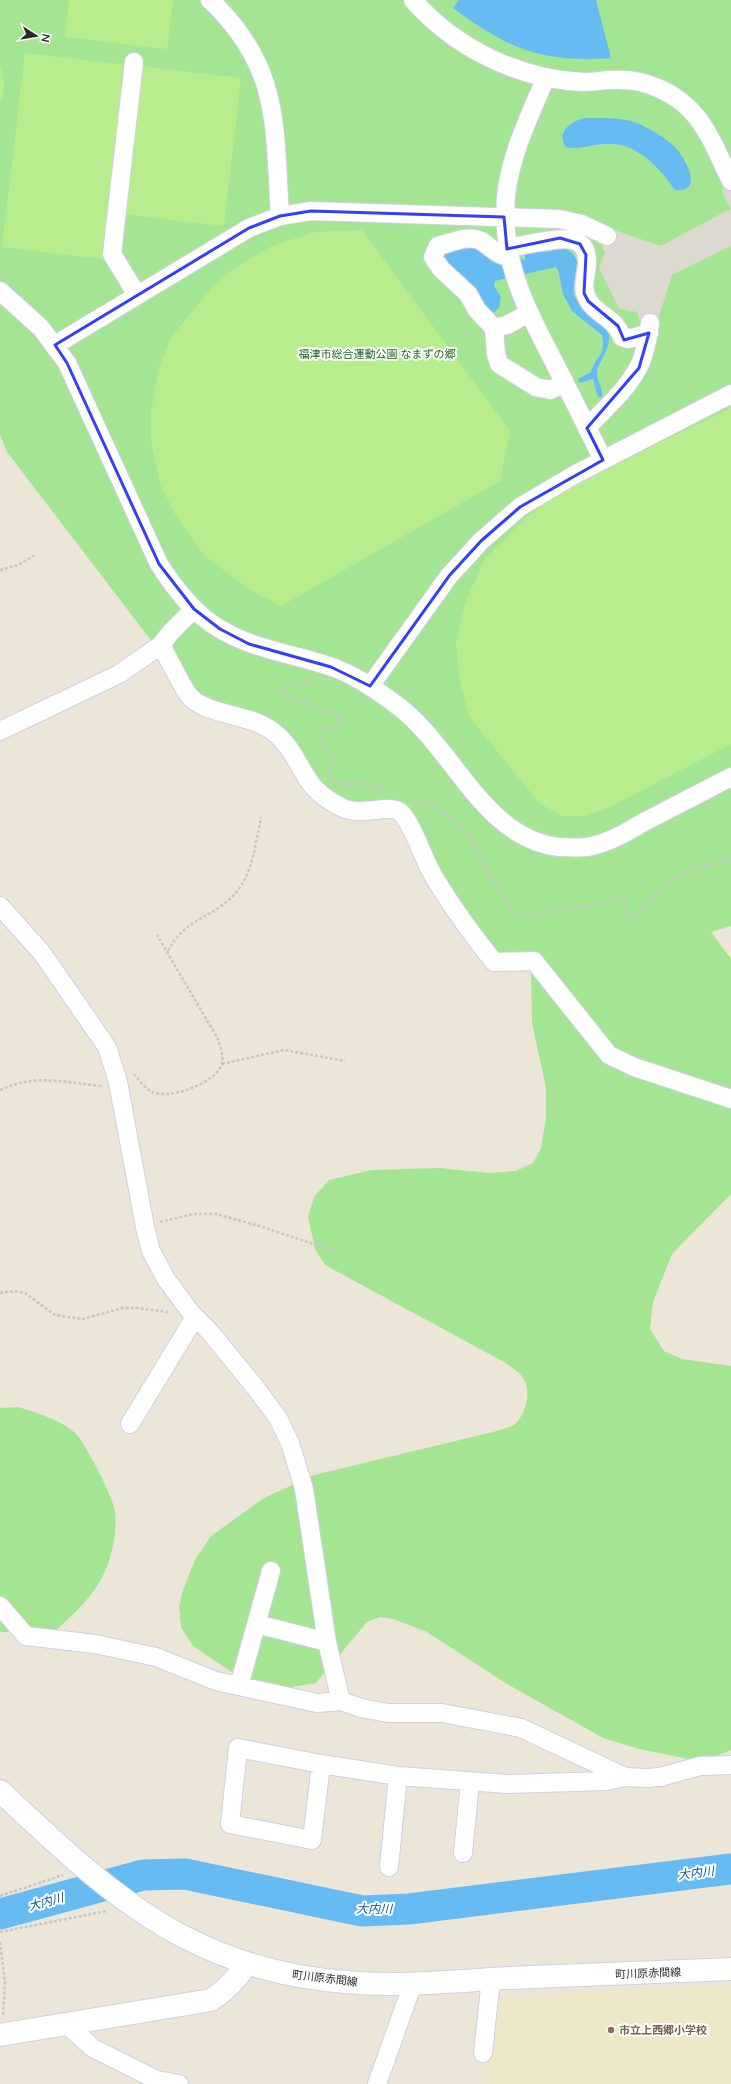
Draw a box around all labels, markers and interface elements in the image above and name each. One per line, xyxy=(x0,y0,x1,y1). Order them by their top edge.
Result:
north arrow xyxy=(16,16,56,56)
text: N xyxy=(38,33,53,44)
park label: 福津市総合運動公園 なまずの郷 xyxy=(299,347,455,361)
water label: 大内川 xyxy=(677,1863,717,1882)
water label: 大内川 xyxy=(27,1889,67,1913)
water label: 大内川 xyxy=(356,1901,394,1916)
street label: 町川原赤間線 xyxy=(615,1965,681,1981)
street label: 町川原赤間線 xyxy=(291,1967,359,1989)
place label: 市立上西郷小学校 xyxy=(619,2023,707,2037)
marker: 市立上西郷小学校 xyxy=(606,2025,616,2035)

